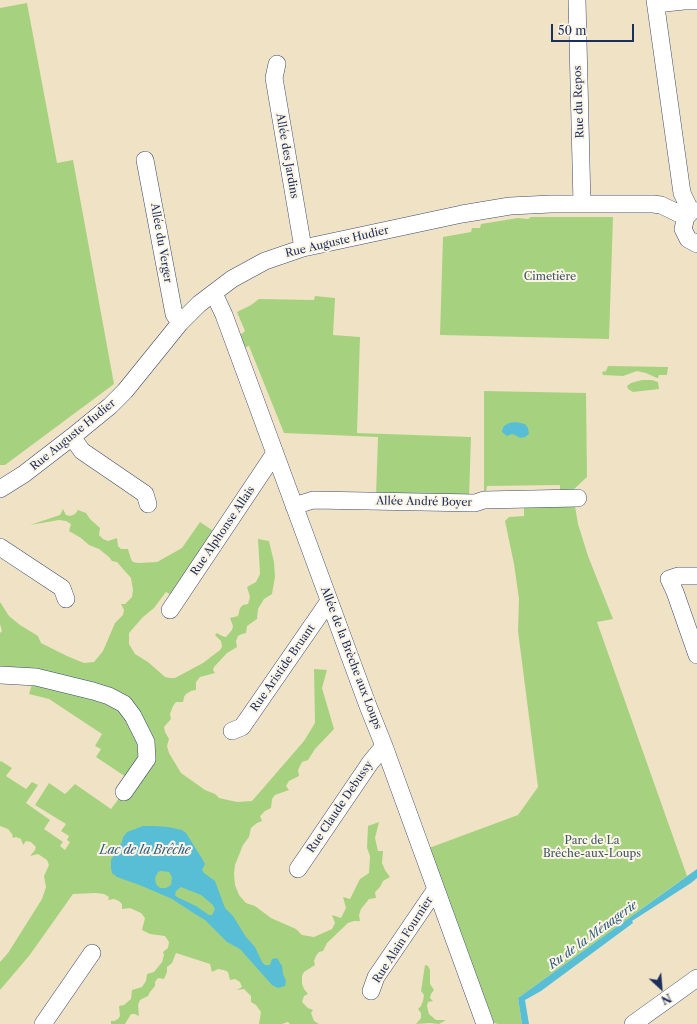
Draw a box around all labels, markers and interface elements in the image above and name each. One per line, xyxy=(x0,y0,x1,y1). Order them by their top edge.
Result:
scale bar xyxy=(553,16,636,42)
text: 50 m xyxy=(558,23,587,38)
street label: Rue du Repos xyxy=(571,65,587,139)
street label: Allée des Jardins xyxy=(273,112,301,200)
street label: Allée du Verger xyxy=(148,202,174,284)
street label: Rue Auguste Hudier xyxy=(284,224,390,260)
park label: Cimetière xyxy=(524,270,576,284)
street label: Rue Auguste Hudier xyxy=(28,397,118,473)
street label: Rue Alphonse Allais xyxy=(188,484,258,578)
street label: Allée André Boyer xyxy=(376,495,472,509)
street label: Allée de la Brèche aux Loups xyxy=(318,585,384,731)
street label: Rue Aristide Bruant xyxy=(248,622,318,714)
street label: Rue Claude Debussy xyxy=(304,758,376,856)
park label: Parc de La Brêche-aux-Loups xyxy=(543,834,641,860)
water label: Lac de la Brêche xyxy=(100,844,190,858)
street label: Rue Alain Fournier xyxy=(370,894,436,986)
water label: Ru de la Ménagerie xyxy=(546,898,640,972)
north arrow xyxy=(641,968,681,1008)
text: N xyxy=(659,990,674,1007)

